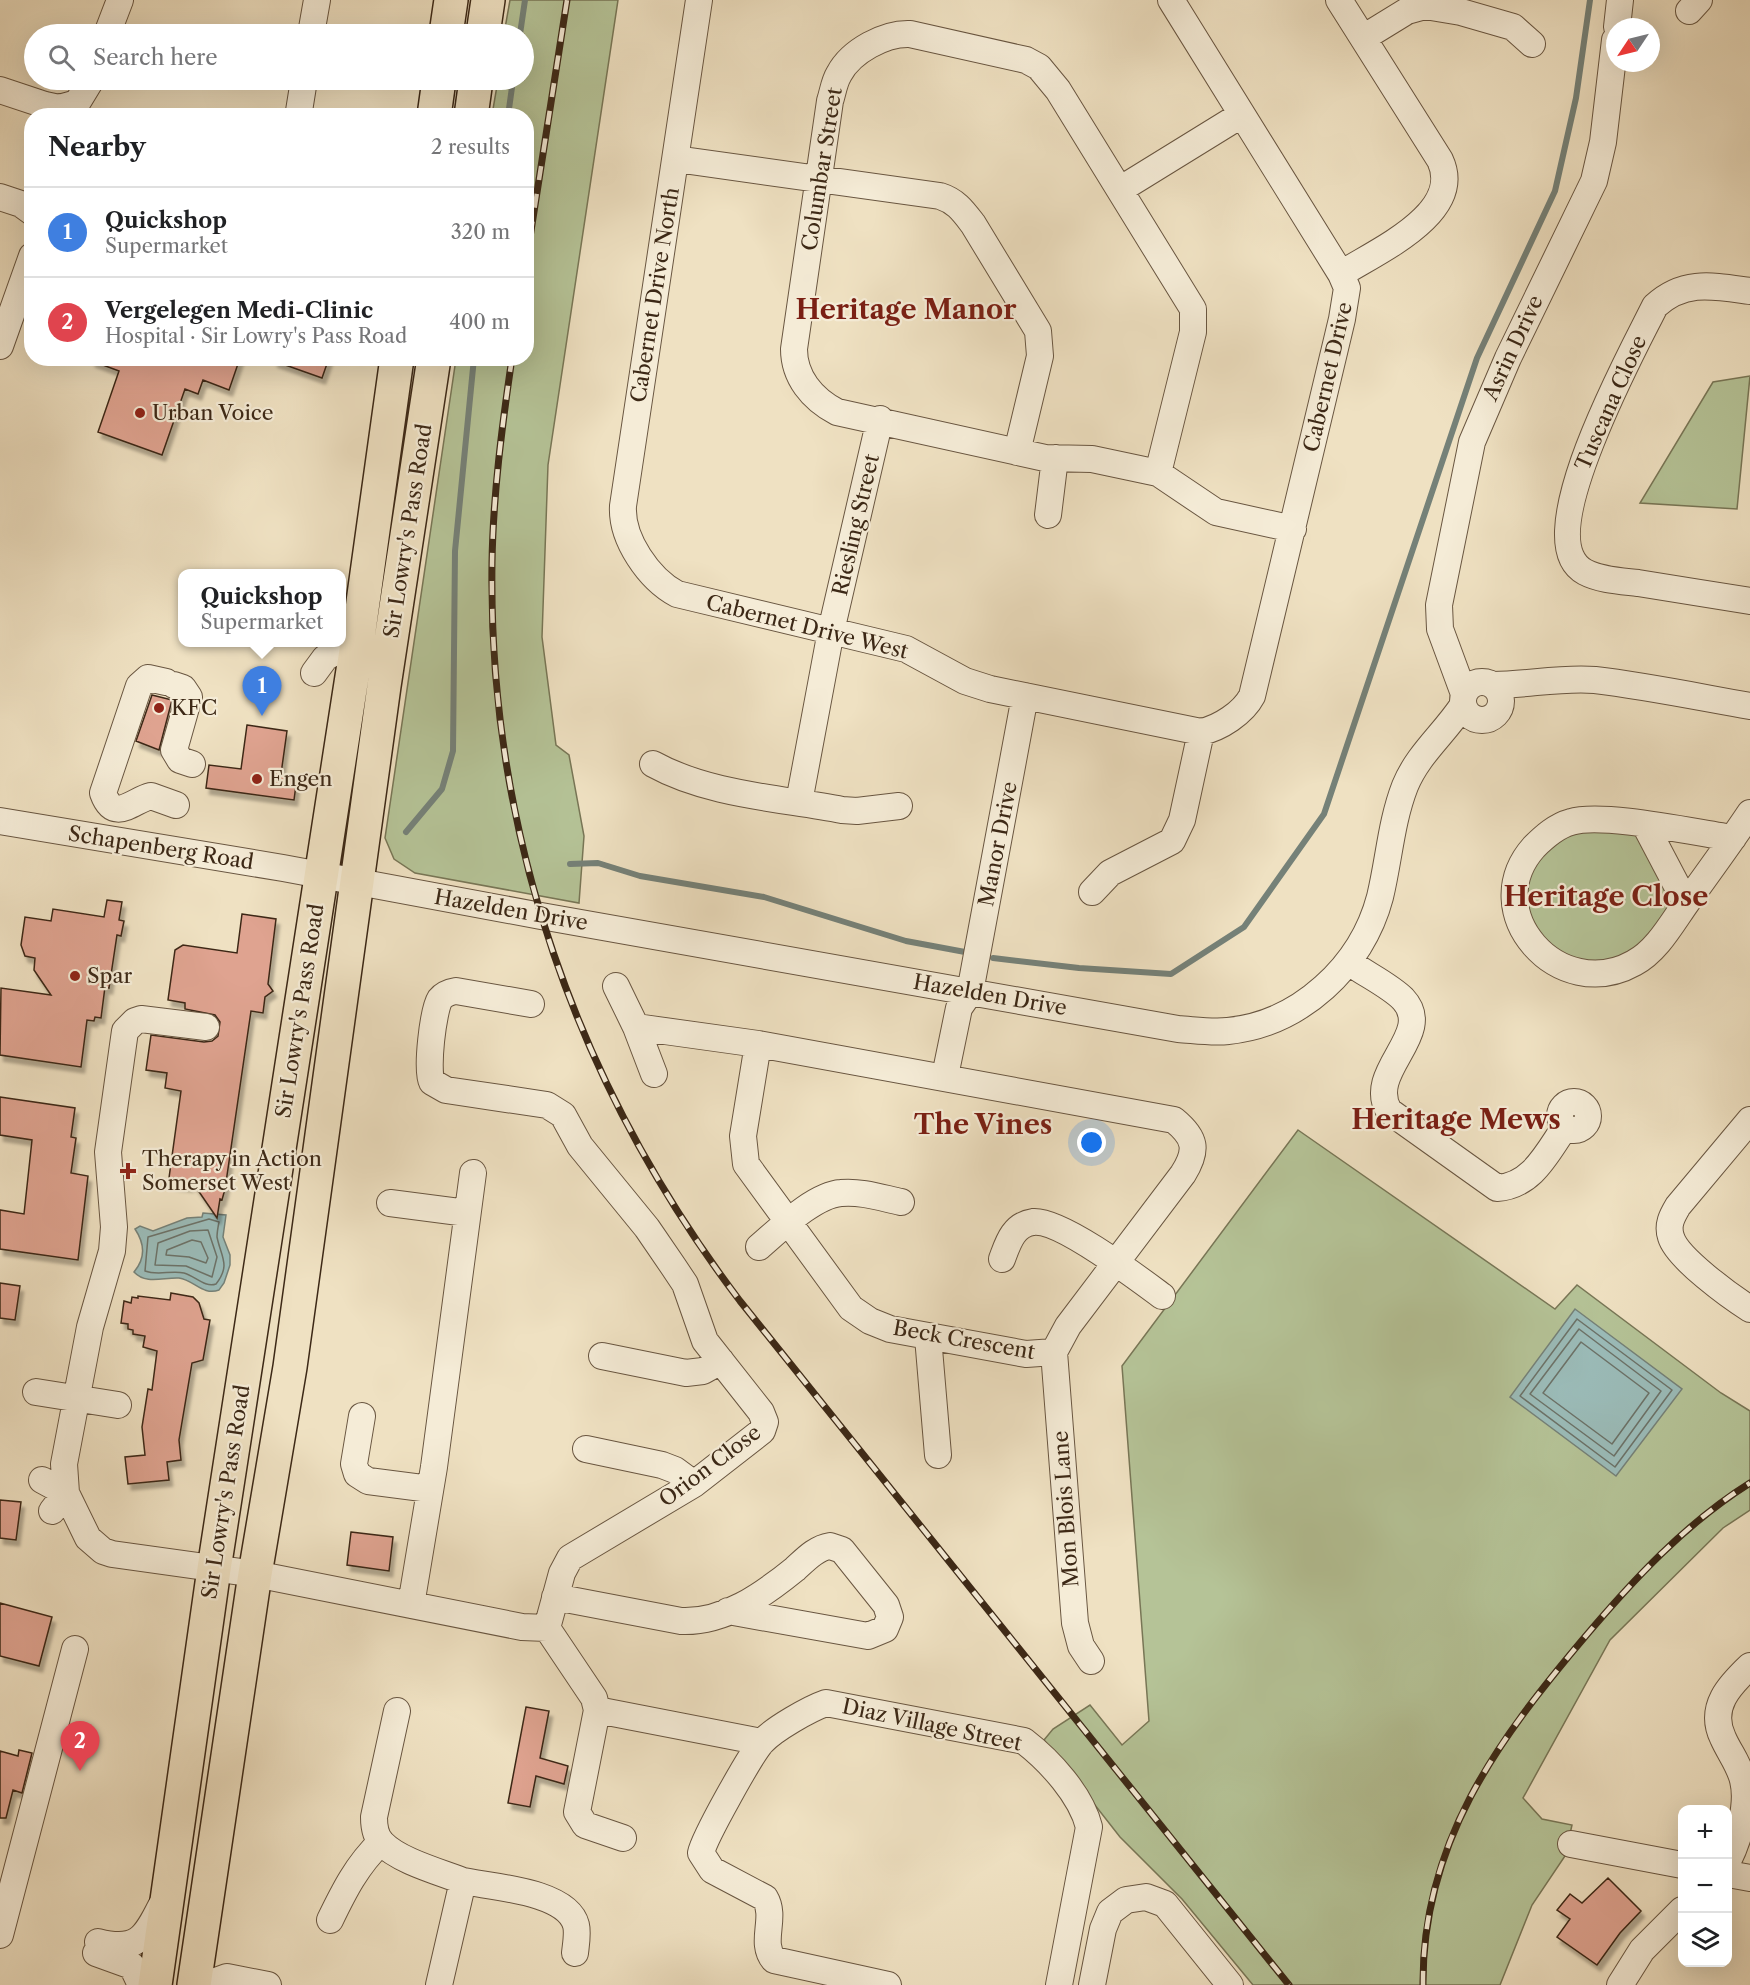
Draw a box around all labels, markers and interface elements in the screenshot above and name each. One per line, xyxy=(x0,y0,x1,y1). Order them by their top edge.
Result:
north arrow xyxy=(1606,18,1660,72)
search box xyxy=(24,24,534,90)
icon: search xyxy=(45,41,78,74)
text: Search here xyxy=(93,44,218,71)
street label: Columbar Street xyxy=(796,85,847,252)
text: Nearby xyxy=(48,131,146,163)
text: 2 results xyxy=(431,135,510,159)
street label: Cabernet Drive North xyxy=(625,185,684,404)
text: Quickshop xyxy=(105,207,227,234)
text: 1 xyxy=(63,220,72,244)
text: 320 m xyxy=(451,220,510,244)
text: Supermarket xyxy=(105,234,228,258)
street label: Asrin Drive xyxy=(1477,291,1548,405)
district label: Heritage Manor xyxy=(796,293,1017,326)
text: Vergelegen Medi-Clinic xyxy=(105,297,373,324)
street label: Cabernet Drive xyxy=(1298,300,1357,454)
text: 2 xyxy=(62,310,73,334)
text: 400 m xyxy=(449,310,510,334)
text: Hospital · Sir Lowry's Pass Road xyxy=(105,324,407,348)
street label: Tuscana Close xyxy=(1570,332,1651,474)
place label: Urban Voice xyxy=(152,400,274,425)
marker: Urban Voice xyxy=(133,406,147,420)
street label: Sir Lowry's Pass Road xyxy=(378,422,437,640)
street label: Riesling Street xyxy=(827,451,884,598)
popup xyxy=(178,569,346,647)
text: Quickshop xyxy=(201,583,322,610)
street label: Cabernet Drive West xyxy=(704,589,911,664)
text: Supermarket xyxy=(201,610,323,634)
pin: 1 xyxy=(242,666,282,716)
place label: KFC xyxy=(171,695,217,720)
marker: KFC xyxy=(152,701,166,715)
place label: Engen xyxy=(269,766,333,791)
marker: Engen xyxy=(250,772,264,786)
street label: Manor Drive xyxy=(973,779,1022,909)
street label: Schapenberg Road xyxy=(67,820,256,875)
district label: Heritage Close xyxy=(1504,880,1708,913)
street label: Hazelden Drive xyxy=(432,884,590,935)
street label: Sir Lowry's Pass Road xyxy=(270,902,329,1120)
place label: Spar xyxy=(87,963,133,988)
marker: Spar xyxy=(68,969,82,983)
street label: Hazelden Drive xyxy=(911,969,1069,1020)
district label: Heritage Mews xyxy=(1351,1103,1561,1136)
district label: The Vines xyxy=(914,1108,1052,1141)
your location xyxy=(1077,1128,1106,1157)
place label: Therapy in Action Somerset West xyxy=(142,1146,322,1195)
marker: Therapy in Action Somerset West xyxy=(119,1162,137,1180)
street label: Beck Crescent xyxy=(891,1315,1038,1364)
street label: Sir Lowry's Pass Road xyxy=(196,1383,255,1601)
street label: Orion Close xyxy=(654,1419,765,1512)
street label: Mon Blois Lane xyxy=(1048,1430,1083,1588)
street label: Diaz Village Street xyxy=(840,1693,1025,1756)
pin: 2 xyxy=(60,1722,100,1771)
map controls xyxy=(1678,1805,1732,1967)
button: + xyxy=(1678,1805,1732,1859)
button: − xyxy=(1678,1859,1732,1913)
button: layers xyxy=(1678,1913,1732,1967)

